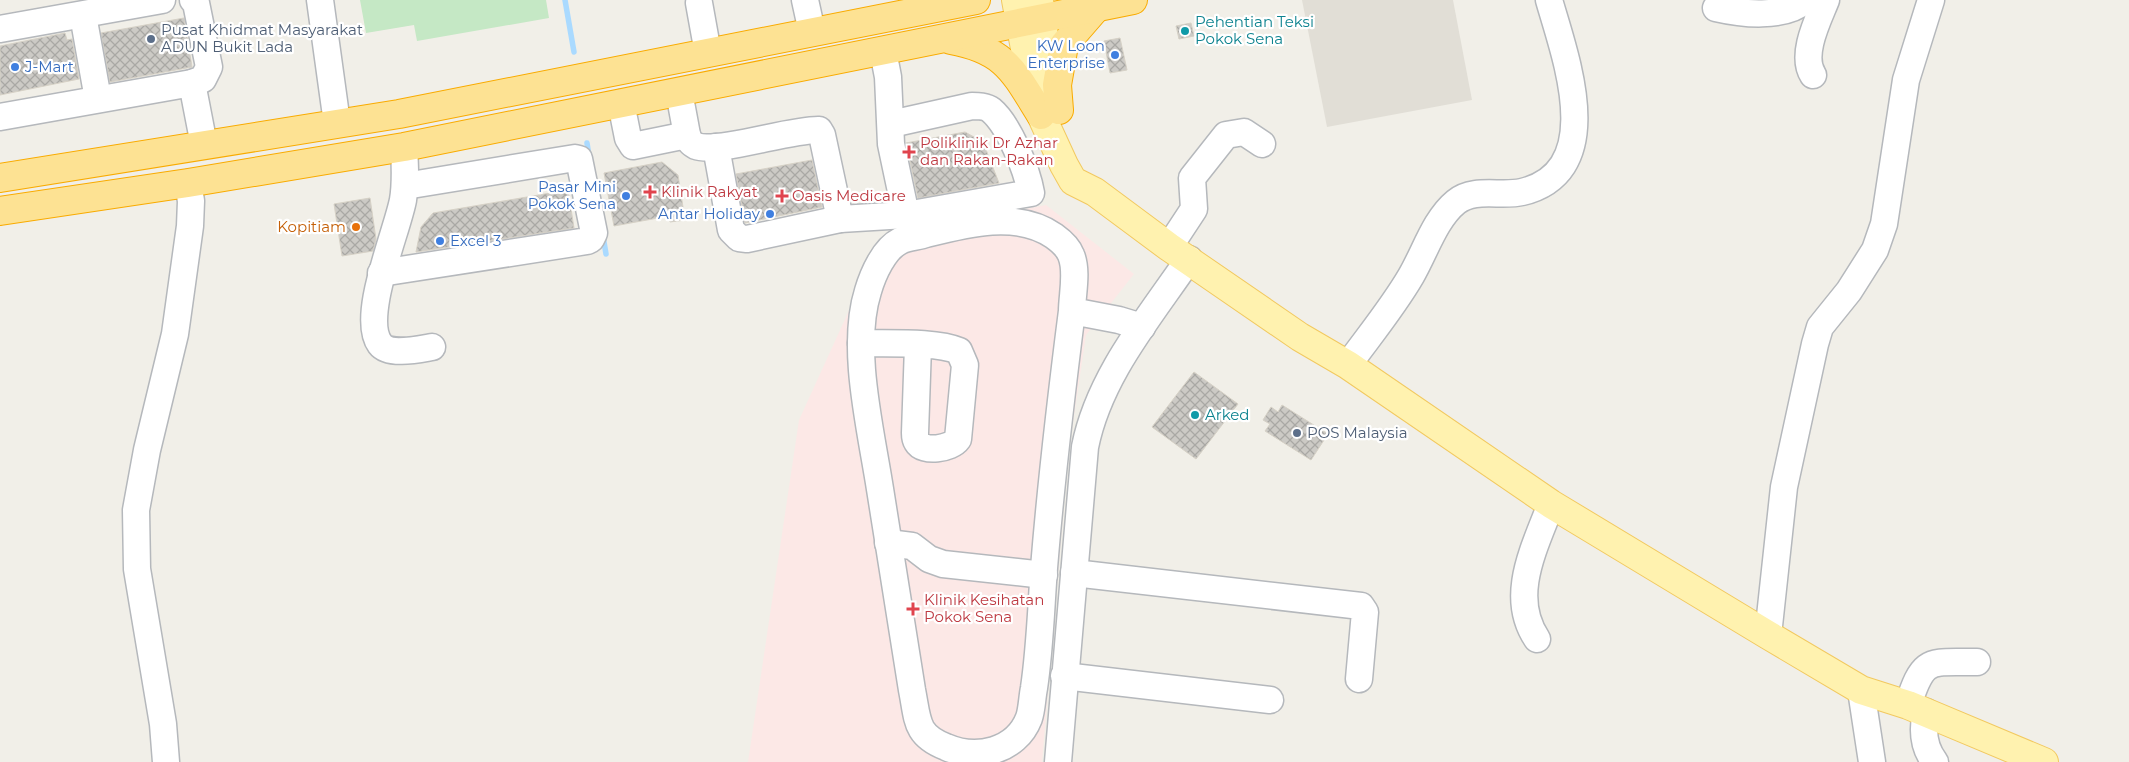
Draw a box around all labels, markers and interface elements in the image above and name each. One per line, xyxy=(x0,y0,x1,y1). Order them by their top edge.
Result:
place label: Pehentian Teksi Pokok Sena xyxy=(1195,12,1314,48)
place label: Pusat Khidmat Masyarakat ADUN Bukit Lada xyxy=(161,20,363,56)
marker: Pehentian Teksi Pokok Sena xyxy=(1179,25,1191,37)
marker: Pusat Khidmat Masyarakat ADUN Bukit Lada xyxy=(145,33,157,45)
place label: KW Loon Enterprise xyxy=(1028,36,1105,72)
marker: KW Loon Enterprise xyxy=(1109,49,1121,61)
place label: J-Mart xyxy=(24,57,74,76)
marker: J-Mart xyxy=(9,61,21,73)
place label: Poliklinik Dr Azhar dan Rakan-Rakan xyxy=(920,133,1058,169)
marker: Poliklinik Dr Azhar dan Rakan-Rakan xyxy=(902,145,916,159)
place label: Pasar Mini Pokok Sena xyxy=(528,177,616,213)
place label: Klinik Rakyat xyxy=(661,182,758,201)
marker: Klinik Rakyat xyxy=(643,185,657,199)
place label: Oasis Medicare xyxy=(792,186,906,205)
marker: Pasar Mini Pokok Sena xyxy=(620,190,632,202)
marker: Oasis Medicare xyxy=(776,190,788,202)
place label: Antar Holiday xyxy=(658,204,761,223)
marker: Antar Holiday xyxy=(764,208,776,220)
place label: Kopitiam xyxy=(277,217,346,236)
marker: Kopitiam xyxy=(350,221,362,233)
place label: Excel 3 xyxy=(450,231,501,250)
marker: Excel 3 xyxy=(434,235,446,247)
place label: Arked xyxy=(1205,405,1250,424)
marker: Arked xyxy=(1189,409,1201,421)
place label: POS Malaysia xyxy=(1307,423,1408,442)
marker: POS Malaysia xyxy=(1291,427,1303,439)
place label: Klinik Kesihatan Pokok Sena xyxy=(924,590,1044,626)
marker: Klinik Kesihatan Pokok Sena xyxy=(906,602,920,616)

